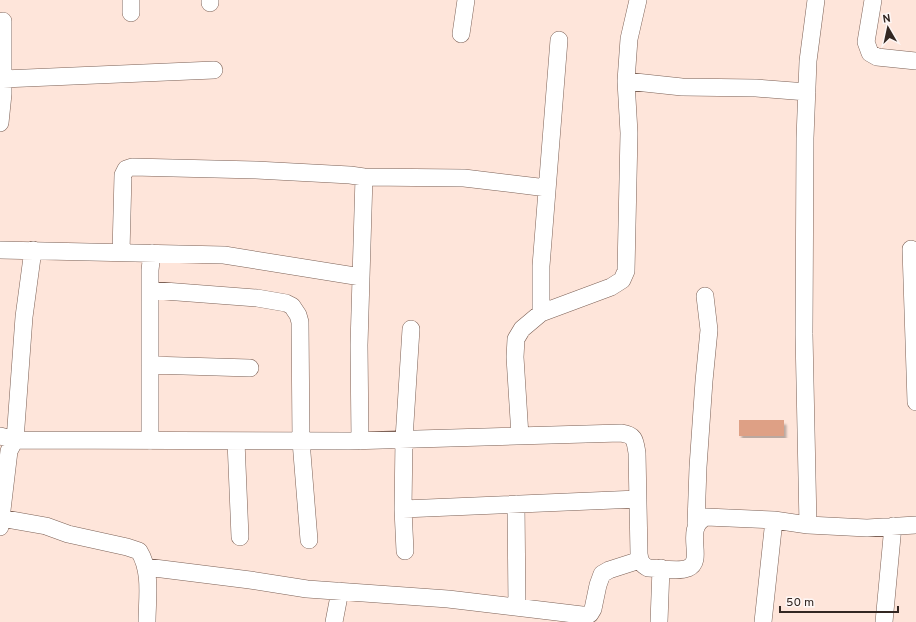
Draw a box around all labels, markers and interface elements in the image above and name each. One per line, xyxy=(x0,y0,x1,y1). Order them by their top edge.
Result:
north arrow xyxy=(868,8,908,48)
text: N xyxy=(882,12,892,27)
scale bar xyxy=(780,588,898,614)
text: 50 m xyxy=(786,595,814,611)

